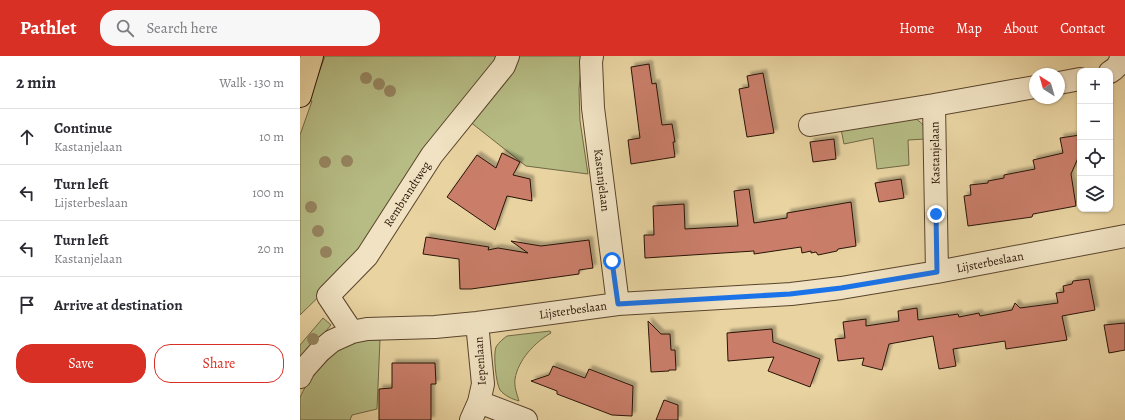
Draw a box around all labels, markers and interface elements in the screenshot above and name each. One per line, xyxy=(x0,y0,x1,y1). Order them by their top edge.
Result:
search box xyxy=(100,10,380,46)
text: Pathlet xyxy=(20,15,76,41)
icon: search xyxy=(114,17,136,39)
text: Search here xyxy=(146,18,218,38)
text: Home xyxy=(899,19,934,38)
text: Map xyxy=(956,19,982,38)
text: About xyxy=(1004,19,1038,38)
text: Contact xyxy=(1060,19,1105,38)
north arrow xyxy=(1029,68,1065,104)
map controls xyxy=(1077,68,1113,212)
button: + xyxy=(1077,68,1113,104)
text: 2 min xyxy=(16,71,56,94)
text: Walk · 130 m xyxy=(219,74,284,91)
button: − xyxy=(1077,104,1113,140)
text: Continue xyxy=(54,118,112,138)
street label: Kastanjelaan xyxy=(926,121,944,185)
icon: ahead xyxy=(16,126,38,148)
text: 10 m xyxy=(259,128,284,145)
text: Kastanjelaan xyxy=(54,138,122,155)
button: locate xyxy=(1077,140,1113,176)
street label: Kastanjelaan xyxy=(590,148,614,213)
street label: Rembrandtweg xyxy=(380,158,434,230)
text: Turn left xyxy=(54,174,109,194)
button: layers xyxy=(1077,176,1113,212)
icon: left xyxy=(16,182,38,204)
text: 100 m xyxy=(252,184,284,201)
text: Lijsterbeslaan xyxy=(54,194,128,211)
route end xyxy=(927,205,945,223)
text: Turn left xyxy=(54,230,109,250)
icon: left xyxy=(16,238,38,260)
text: 20 m xyxy=(258,240,284,257)
street label: Lijsterbeslaan xyxy=(955,248,1025,276)
text: Kastanjelaan xyxy=(54,250,122,267)
route start xyxy=(603,252,621,270)
icon: arrive xyxy=(16,294,38,316)
text: Arrive at destination xyxy=(54,295,183,315)
street label: Lijsterbeslaan xyxy=(538,297,608,323)
street label: Iepenlaan xyxy=(470,336,490,386)
button: Save xyxy=(16,344,146,383)
button: Share xyxy=(154,344,284,383)

